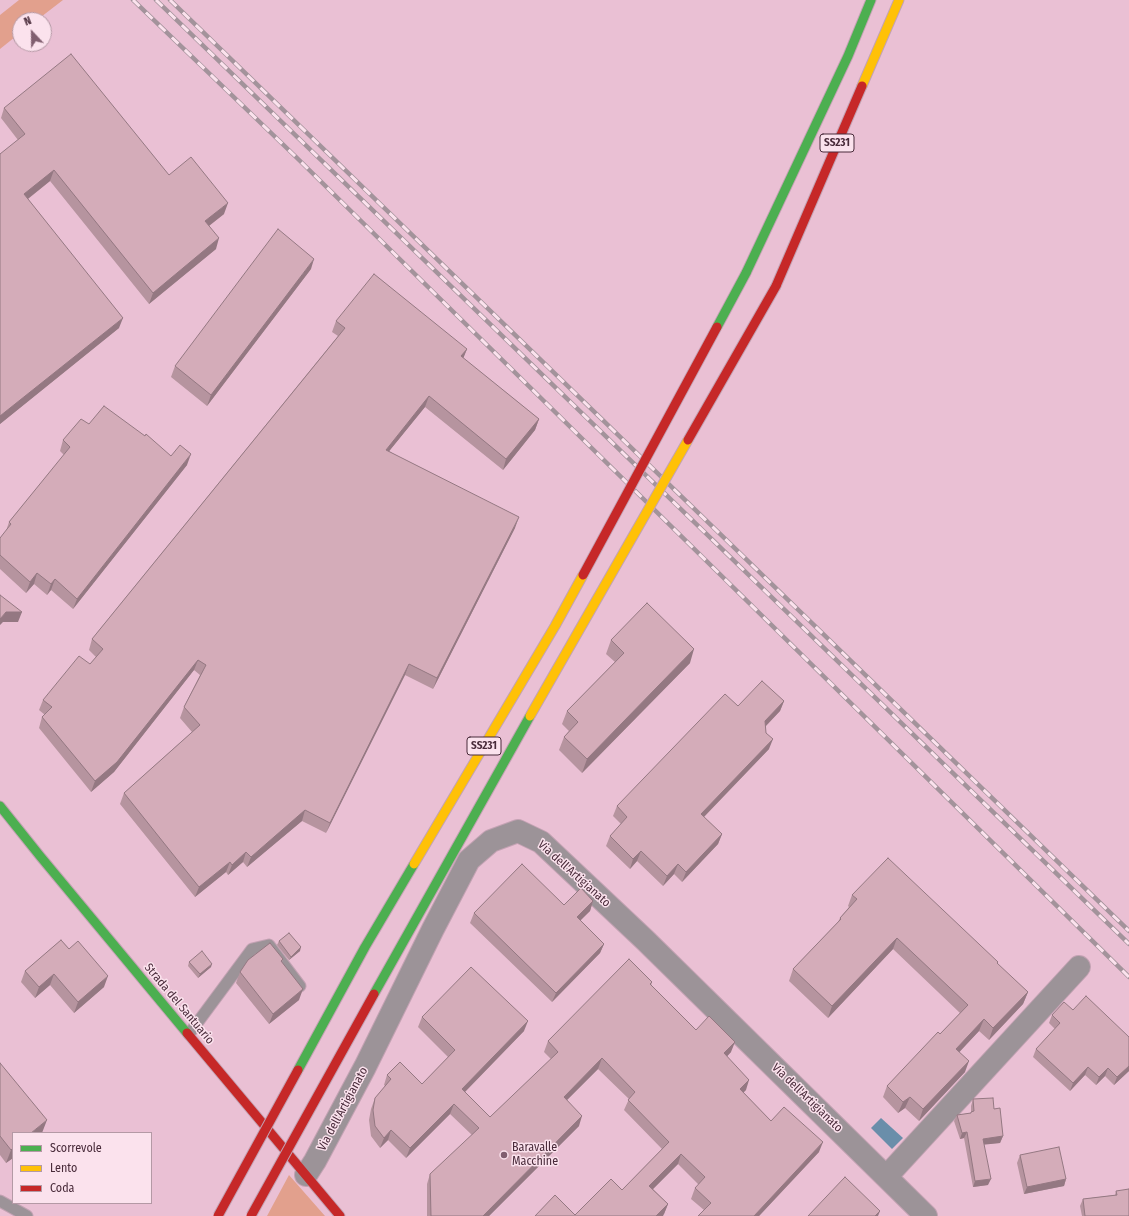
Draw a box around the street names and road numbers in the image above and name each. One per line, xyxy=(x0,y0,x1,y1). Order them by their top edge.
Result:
road number: SS231 xyxy=(820,134,854,152)
road number: SS231 xyxy=(467,737,501,755)
street label: Via dell'Artigianato xyxy=(535,838,613,910)
street label: Strada del Santuario xyxy=(141,961,217,1047)
street label: Via dell'Artigianato xyxy=(769,1061,845,1135)
street label: Via dell'Artigianato xyxy=(315,1065,371,1153)

